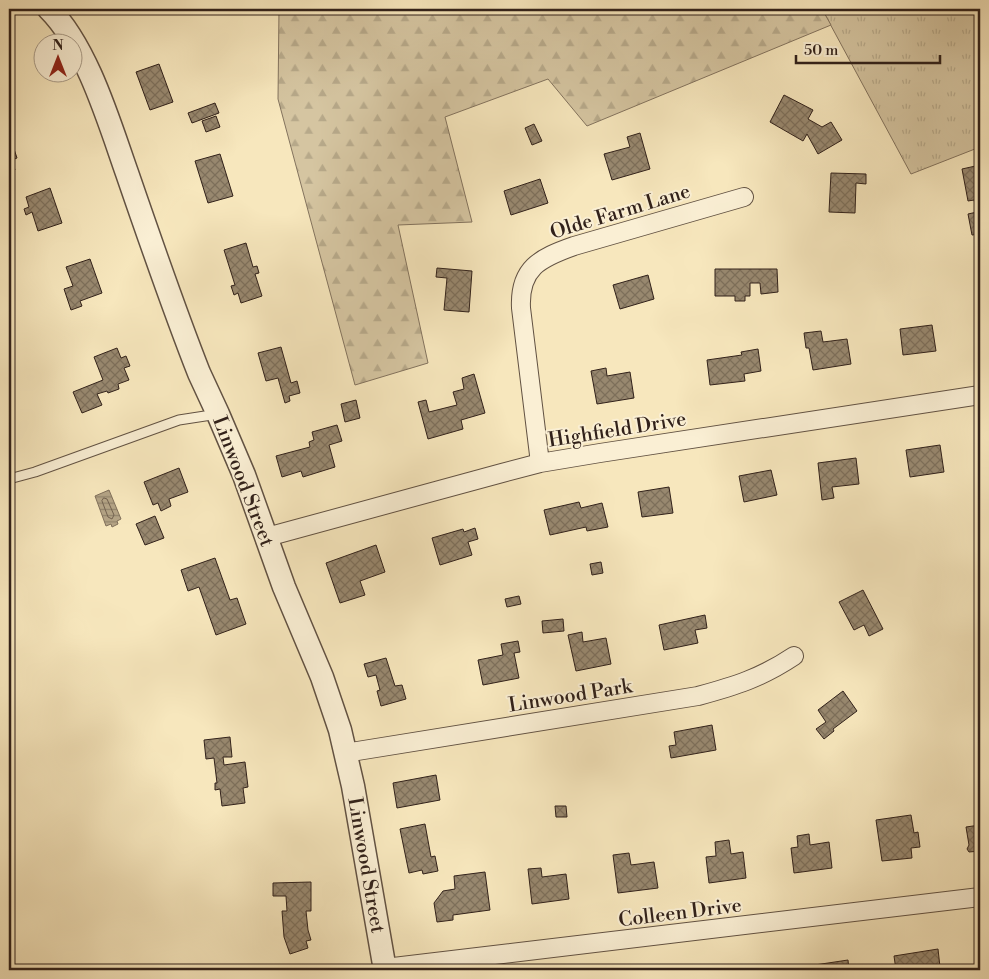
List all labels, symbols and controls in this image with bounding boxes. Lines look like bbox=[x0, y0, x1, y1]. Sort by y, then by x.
north arrow bbox=[32, 32, 82, 82]
scale bar bbox=[796, 32, 940, 64]
text: N bbox=[52, 37, 64, 55]
text: 50 m bbox=[804, 41, 838, 60]
street label: Olde Farm Lane bbox=[547, 179, 694, 246]
street label: Highfield Drive bbox=[546, 407, 688, 454]
street label: Linwood Street bbox=[206, 413, 279, 550]
street label: Linwood Park bbox=[507, 674, 635, 719]
street label: Linwood Street bbox=[341, 795, 390, 935]
street label: Colleen Drive bbox=[617, 894, 743, 933]

